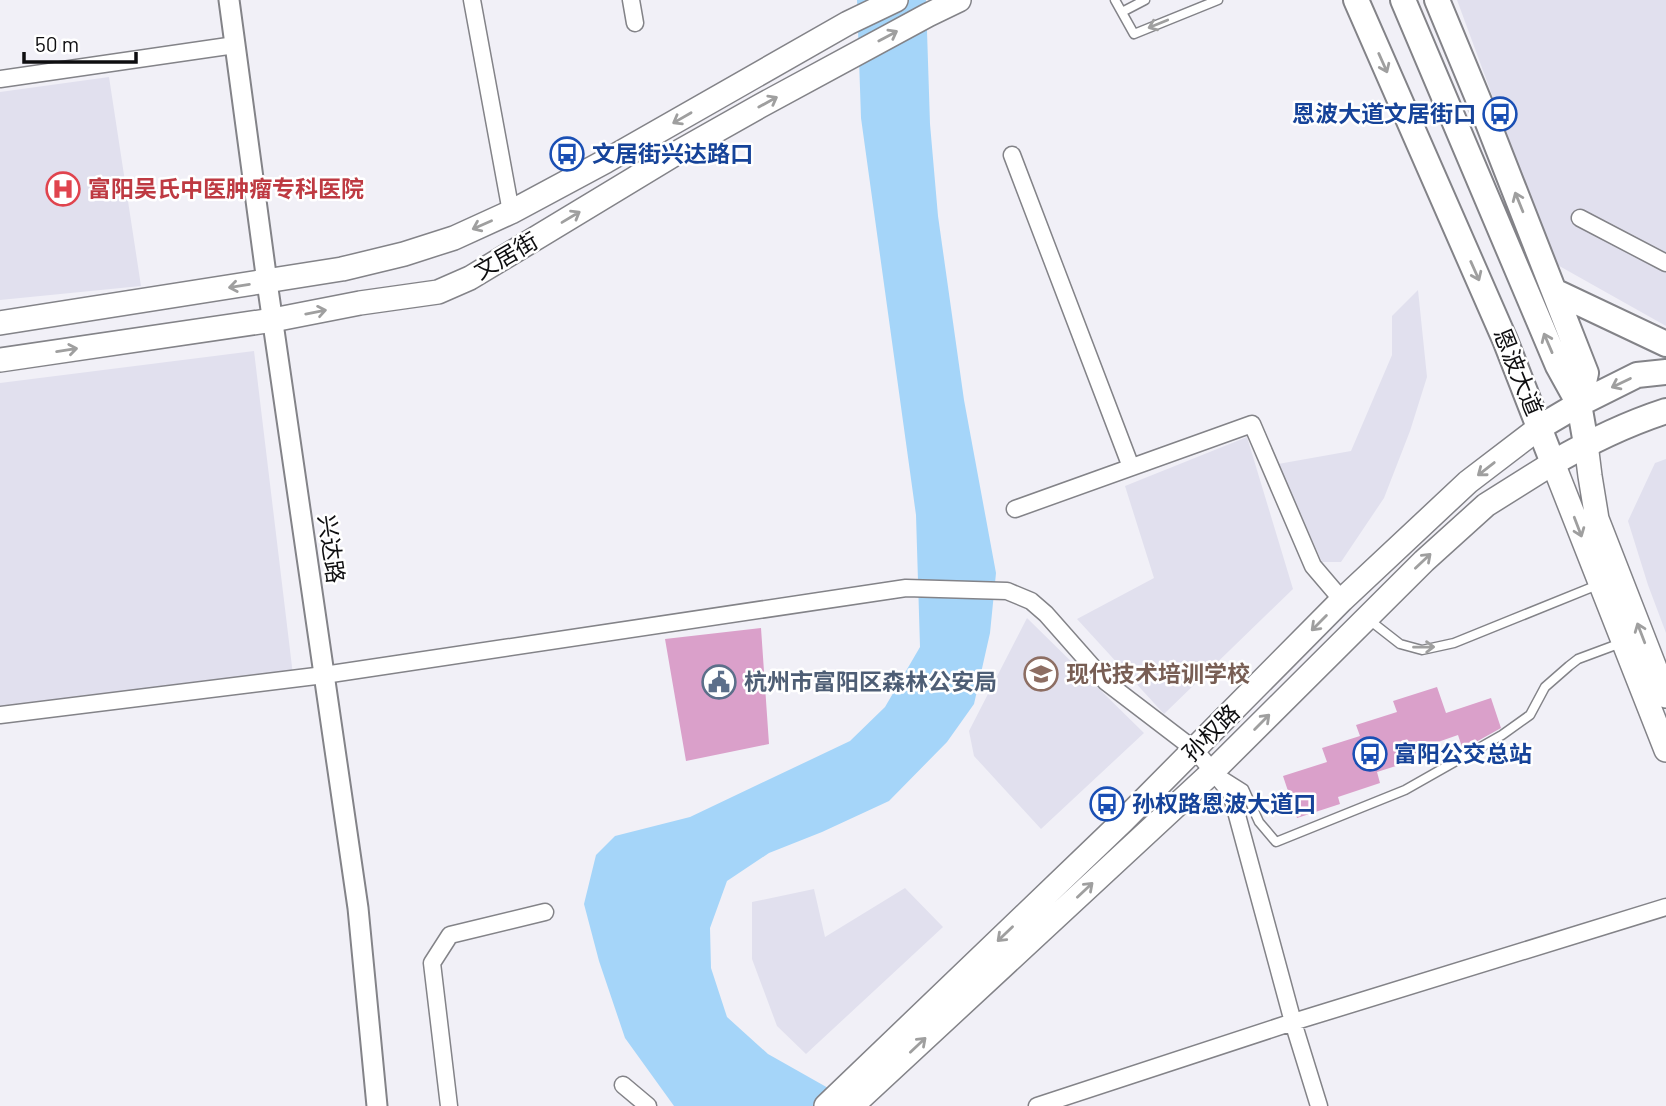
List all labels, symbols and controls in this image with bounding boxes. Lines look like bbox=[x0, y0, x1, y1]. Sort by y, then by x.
one-way arrow bbox=[1148, 19, 1169, 32]
scale bar bbox=[24, 21, 136, 65]
one-way arrow bbox=[878, 29, 898, 43]
text: 50 m bbox=[35, 31, 79, 56]
one-way arrow bbox=[1377, 51, 1390, 73]
one-way arrow bbox=[757, 94, 777, 108]
bus stop icon: 恩波大道文居街口 bbox=[1481, 95, 1519, 133]
place label: 恩波大道文居街口 bbox=[1292, 99, 1476, 127]
one-way arrow bbox=[673, 111, 693, 125]
bus stop icon: 文居街兴达路口 bbox=[548, 135, 586, 173]
place label: 文居街兴达路口 bbox=[592, 139, 753, 167]
hospital icon: 富阳吴氏中医肿瘤专科医院 bbox=[44, 170, 82, 208]
place label: 富阳吴氏中医肿瘤专科医院 bbox=[88, 174, 364, 202]
one-way arrow bbox=[1511, 192, 1524, 214]
one-way arrow bbox=[561, 210, 581, 224]
one-way arrow bbox=[472, 219, 493, 232]
street label: 文居街 bbox=[469, 226, 542, 285]
one-way arrow bbox=[1469, 260, 1482, 281]
one-way arrow bbox=[228, 280, 250, 293]
one-way arrow bbox=[304, 304, 327, 318]
street label: 恩波大道 bbox=[1489, 324, 1549, 420]
one-way arrow bbox=[1541, 333, 1554, 354]
one-way arrow bbox=[56, 343, 78, 356]
one-way arrow bbox=[1611, 377, 1632, 391]
one-way arrow bbox=[1477, 461, 1496, 476]
street label: 兴达路 bbox=[313, 513, 351, 585]
one-way arrow bbox=[1572, 515, 1585, 537]
one-way arrow bbox=[1414, 553, 1431, 570]
one-way arrow bbox=[1311, 614, 1328, 631]
one-way arrow bbox=[1634, 622, 1647, 644]
one-way arrow bbox=[1412, 640, 1435, 654]
school or university icon: 现代技术培训学校 bbox=[1022, 655, 1060, 693]
place label: 现代技术培训学校 bbox=[1066, 659, 1250, 687]
public building icon: 杭州市富阳区森林公安局 bbox=[700, 663, 738, 701]
place label: 杭州市富阳区森林公安局 bbox=[744, 667, 997, 695]
street label: 孙权路 bbox=[1176, 698, 1245, 767]
one-way arrow bbox=[1253, 713, 1270, 730]
bus stop icon: 富阳公交总站 bbox=[1351, 735, 1389, 773]
place label: 富阳公交总站 bbox=[1394, 739, 1532, 767]
bus stop icon: 孙权路恩波大道口 bbox=[1088, 785, 1126, 823]
place label: 孙权路恩波大道口 bbox=[1132, 789, 1316, 817]
one-way arrow bbox=[1076, 882, 1094, 898]
one-way arrow bbox=[997, 925, 1014, 942]
one-way arrow bbox=[909, 1036, 926, 1053]

